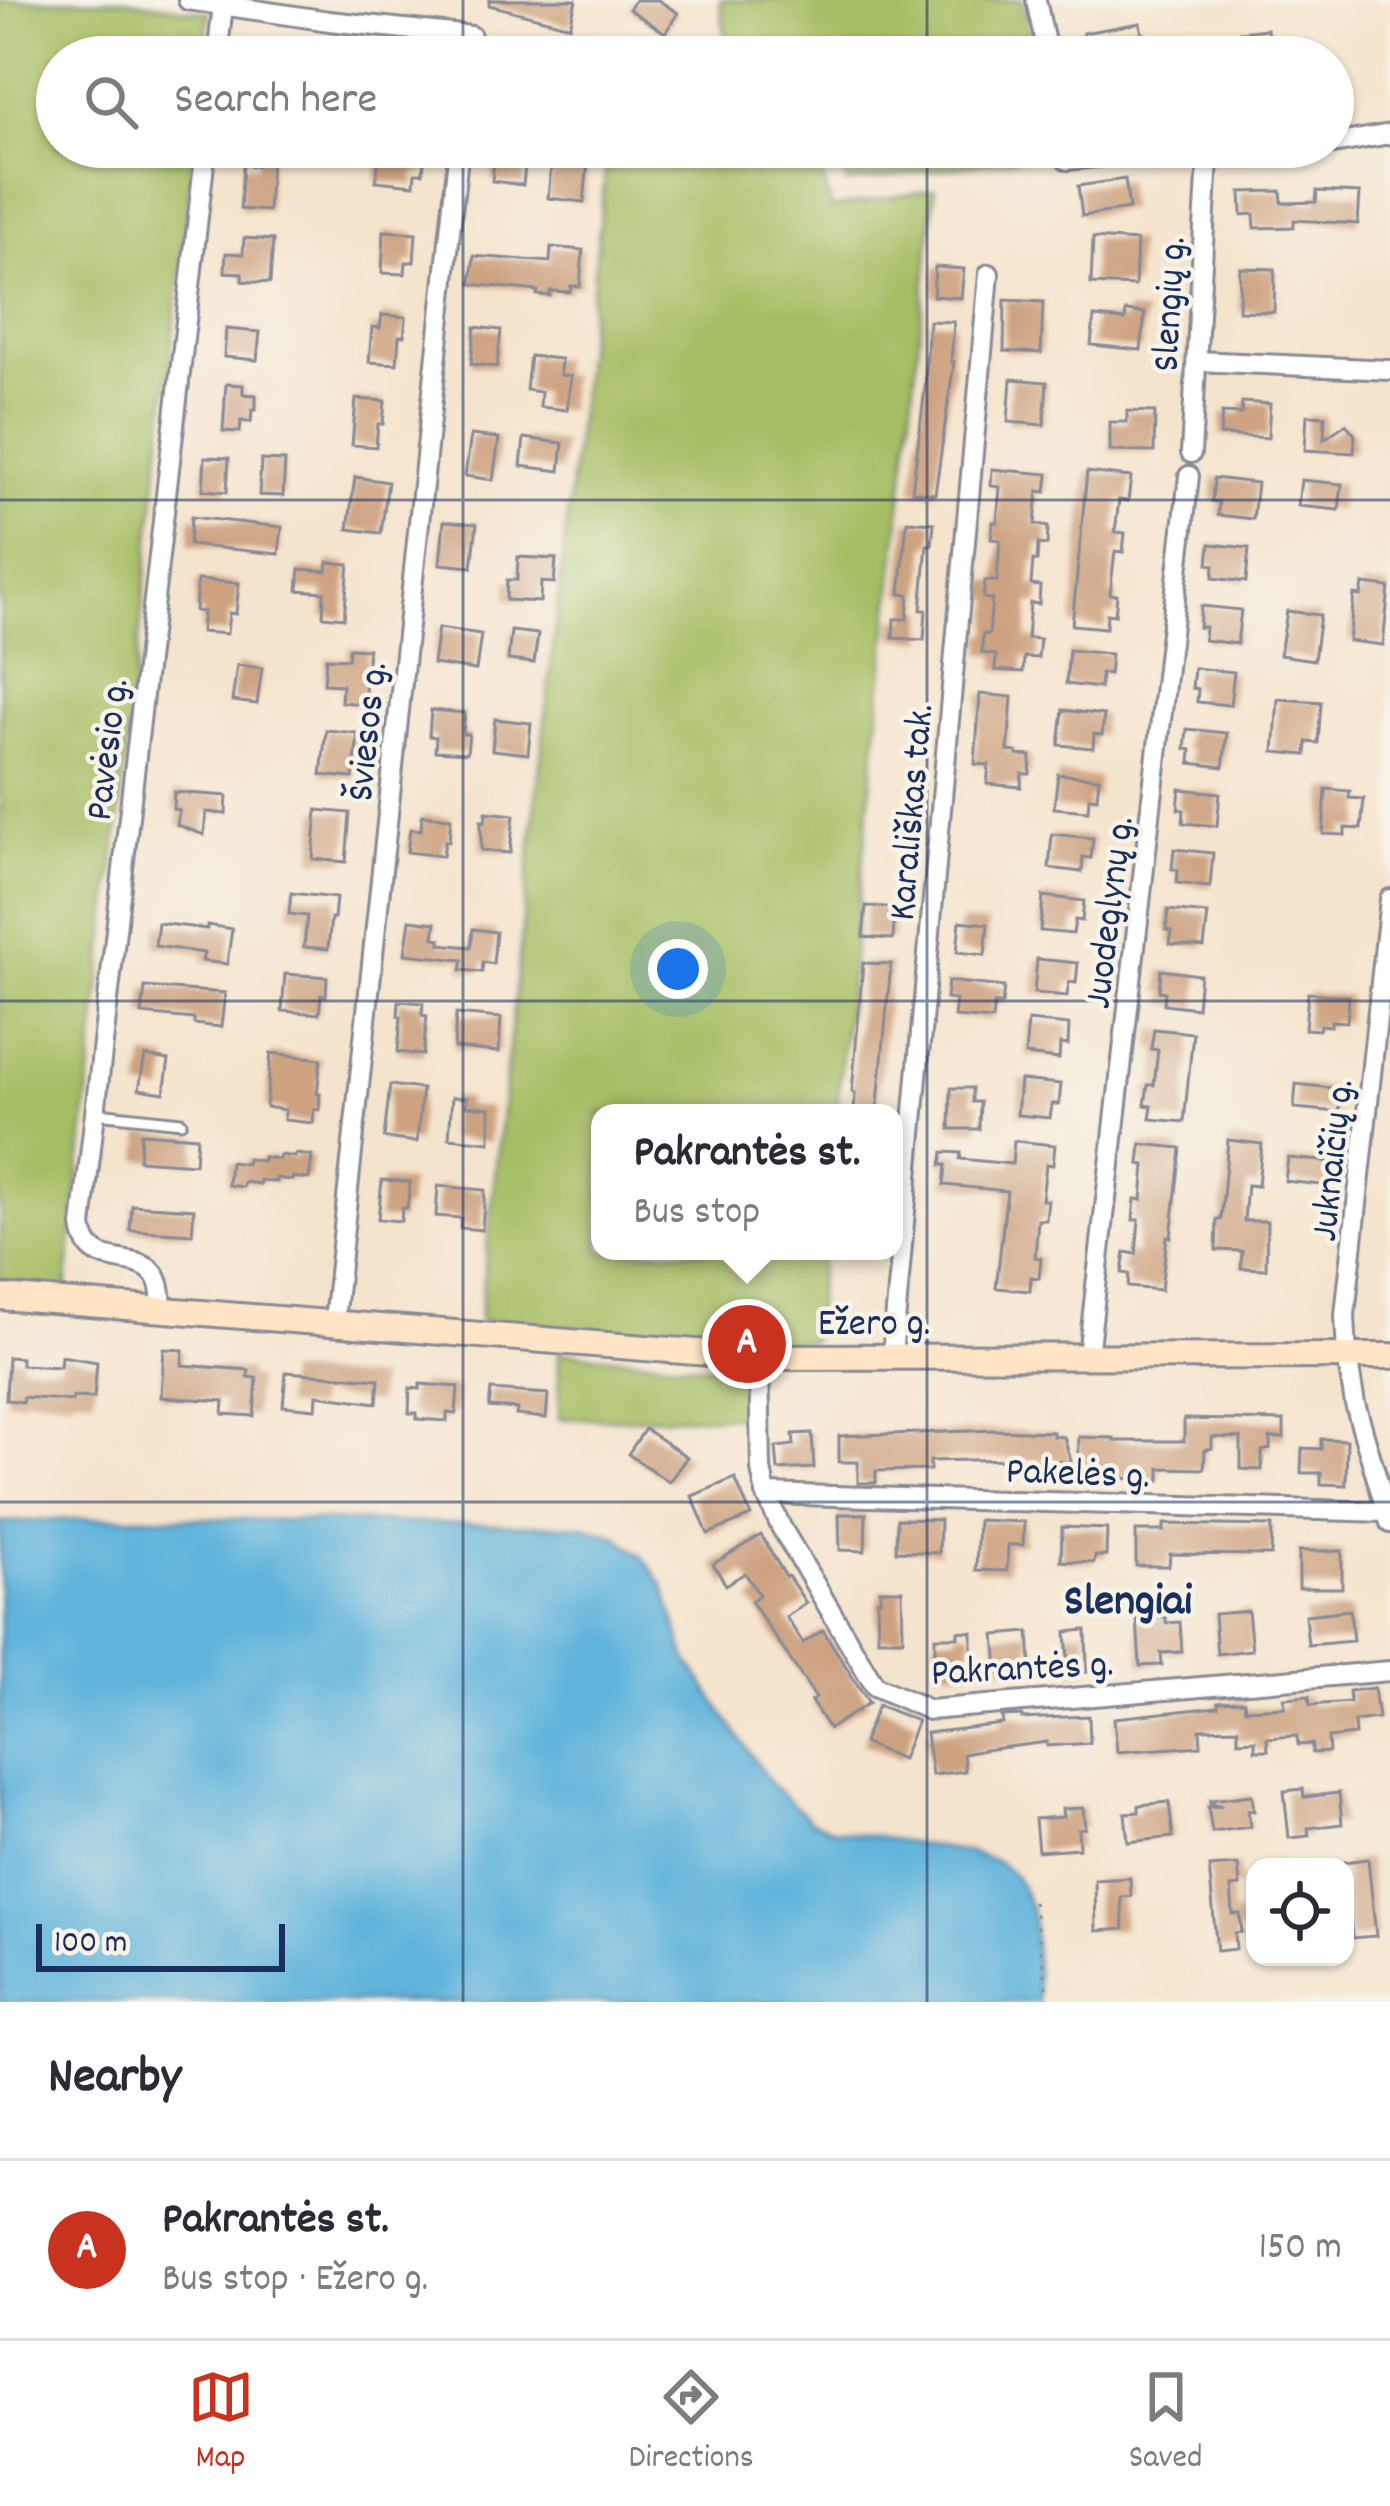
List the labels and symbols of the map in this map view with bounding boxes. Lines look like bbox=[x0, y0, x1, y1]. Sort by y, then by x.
street label: Slengių g. bbox=[1141, 235, 1203, 373]
street label: Šviesos g. bbox=[336, 660, 405, 804]
street label: Pavėsio g. bbox=[74, 676, 146, 824]
street label: Karališkas tak. bbox=[878, 702, 951, 923]
street label: Juodeglynų g. bbox=[1073, 814, 1152, 1012]
your location bbox=[648, 939, 708, 999]
street label: Juknaičių g. bbox=[1300, 1077, 1371, 1244]
pin: A bbox=[708, 1299, 786, 1389]
street label: Ežero g. bbox=[818, 1299, 930, 1354]
street label: Pakelės g. bbox=[1005, 1446, 1151, 1506]
district label: Slengiai bbox=[1064, 1572, 1192, 1636]
street label: Pakrantės g. bbox=[930, 1639, 1115, 1704]
scale bar bbox=[36, 1918, 285, 1971]

